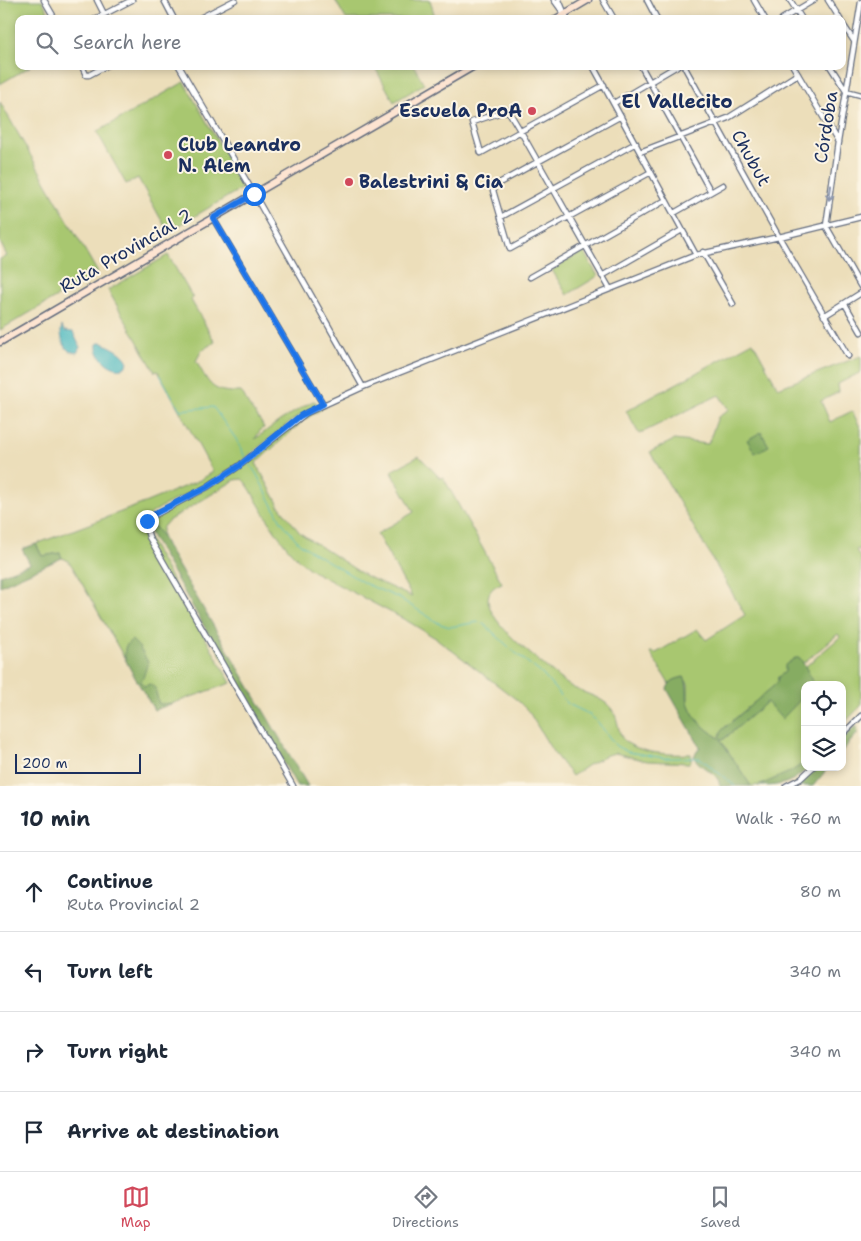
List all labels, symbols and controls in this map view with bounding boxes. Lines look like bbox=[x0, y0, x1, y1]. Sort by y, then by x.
search box bbox=[15, 15, 846, 70]
icon: search bbox=[33, 29, 61, 57]
text: Search here bbox=[73, 30, 182, 55]
district label: El Vallecito bbox=[621, 89, 733, 114]
street label: Córdoba bbox=[808, 89, 844, 165]
place label: Escuela ProA bbox=[399, 99, 522, 123]
marker: Escuela ProA bbox=[526, 105, 538, 117]
street label: Chubut bbox=[726, 126, 776, 191]
place label: Club Leandro N. Alem bbox=[178, 133, 301, 178]
marker: Club Leandro N. Alem bbox=[162, 149, 174, 161]
place label: Balestrini & Cia bbox=[359, 170, 504, 194]
marker: Balestrini & Cia bbox=[343, 176, 355, 188]
route start bbox=[243, 183, 266, 206]
one-way arrow bbox=[825, 185, 835, 201]
street label: Ruta Provincial 2 bbox=[55, 203, 197, 299]
route end bbox=[136, 510, 159, 533]
map controls bbox=[801, 681, 846, 771]
button: locate bbox=[801, 681, 846, 726]
button: layers bbox=[801, 726, 846, 771]
scale bar bbox=[15, 751, 141, 774]
text: 200 m bbox=[22, 754, 68, 772]
text: 10 min bbox=[20, 805, 90, 833]
text: Walk · 760 m bbox=[735, 808, 841, 829]
text: Continue bbox=[67, 869, 153, 894]
icon: ahead bbox=[20, 878, 48, 906]
text: 80 m bbox=[800, 881, 841, 902]
text: Ruta Provincial 2 bbox=[67, 894, 200, 915]
icon: left bbox=[20, 958, 48, 986]
text: Turn left bbox=[67, 959, 153, 984]
text: 340 m bbox=[789, 961, 841, 982]
icon: right bbox=[20, 1038, 48, 1066]
text: Turn right bbox=[67, 1039, 168, 1064]
text: 340 m bbox=[789, 1041, 841, 1062]
icon: arrive bbox=[20, 1118, 48, 1146]
text: Arrive at destination bbox=[67, 1119, 279, 1144]
tab: Map bbox=[121, 1183, 151, 1231]
tab: Directions bbox=[392, 1183, 459, 1231]
tab: Saved bbox=[701, 1183, 740, 1231]

